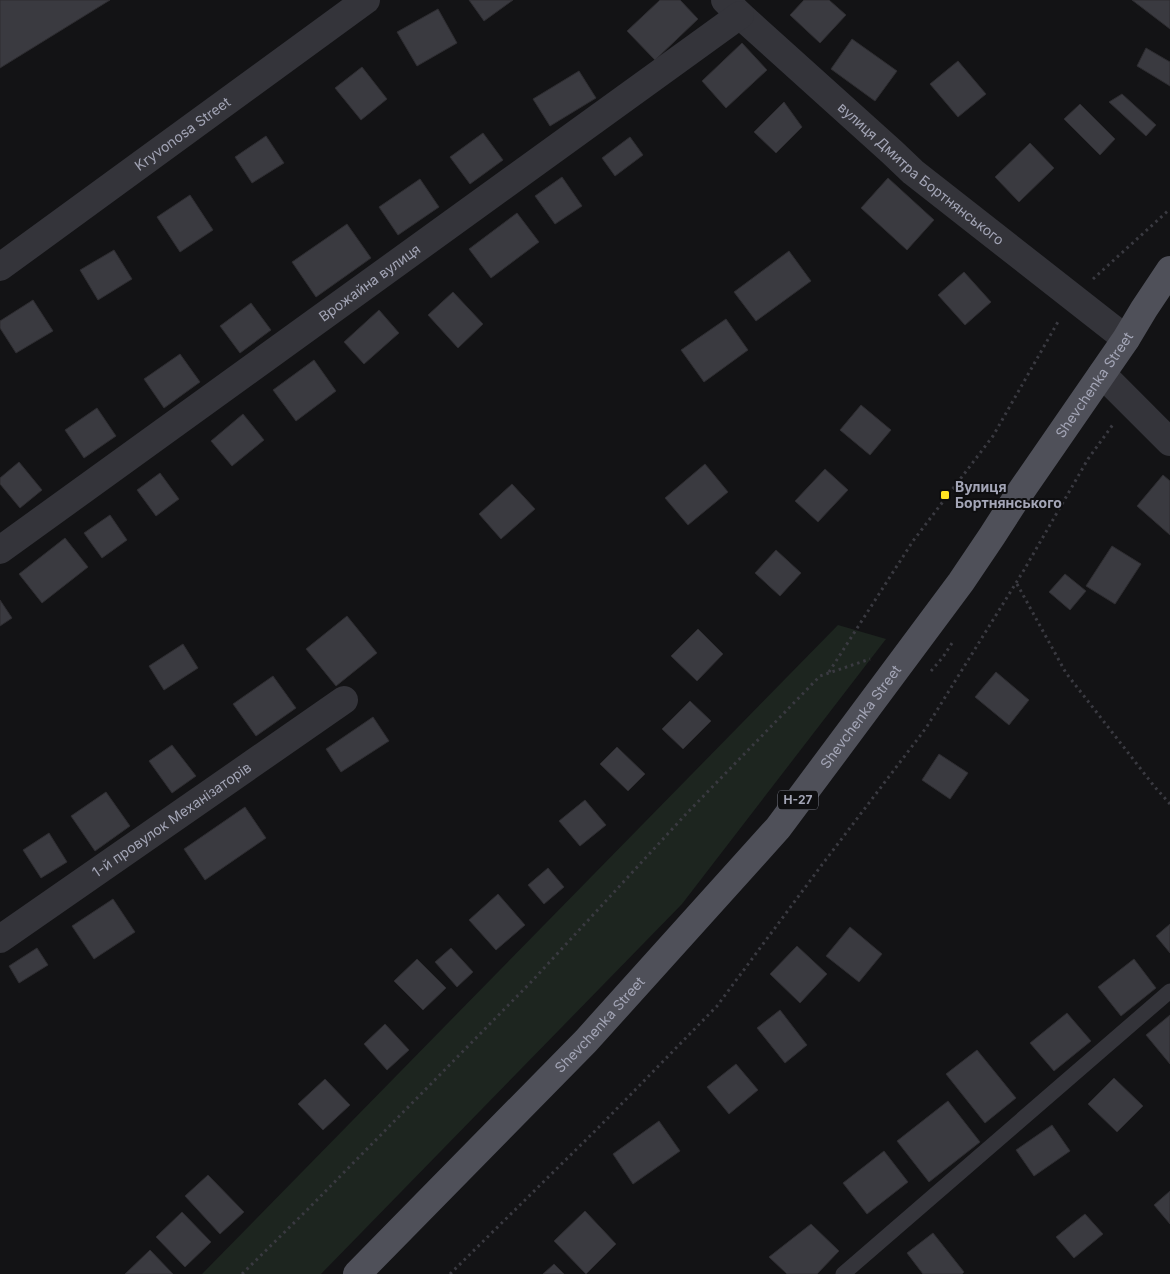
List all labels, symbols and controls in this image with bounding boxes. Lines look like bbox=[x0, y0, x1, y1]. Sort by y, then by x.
street label: Kryvonosa Street bbox=[131, 93, 234, 174]
street label: вулиця Дмитра Бортнянського bbox=[835, 98, 1008, 248]
street label: Врожайна вулиця bbox=[315, 240, 423, 325]
street label: Shevchenka Street bbox=[1052, 328, 1136, 441]
place label: Вулиця Бортнянського bbox=[955, 478, 1062, 511]
marker: Вулиця Бортнянського bbox=[939, 489, 951, 501]
street label: Shevchenka Street bbox=[816, 661, 905, 772]
street label: 1-й провулок Механізаторів bbox=[89, 758, 254, 880]
road number: Н-27 bbox=[778, 790, 818, 810]
street label: Shevchenka Street bbox=[551, 973, 648, 1076]

